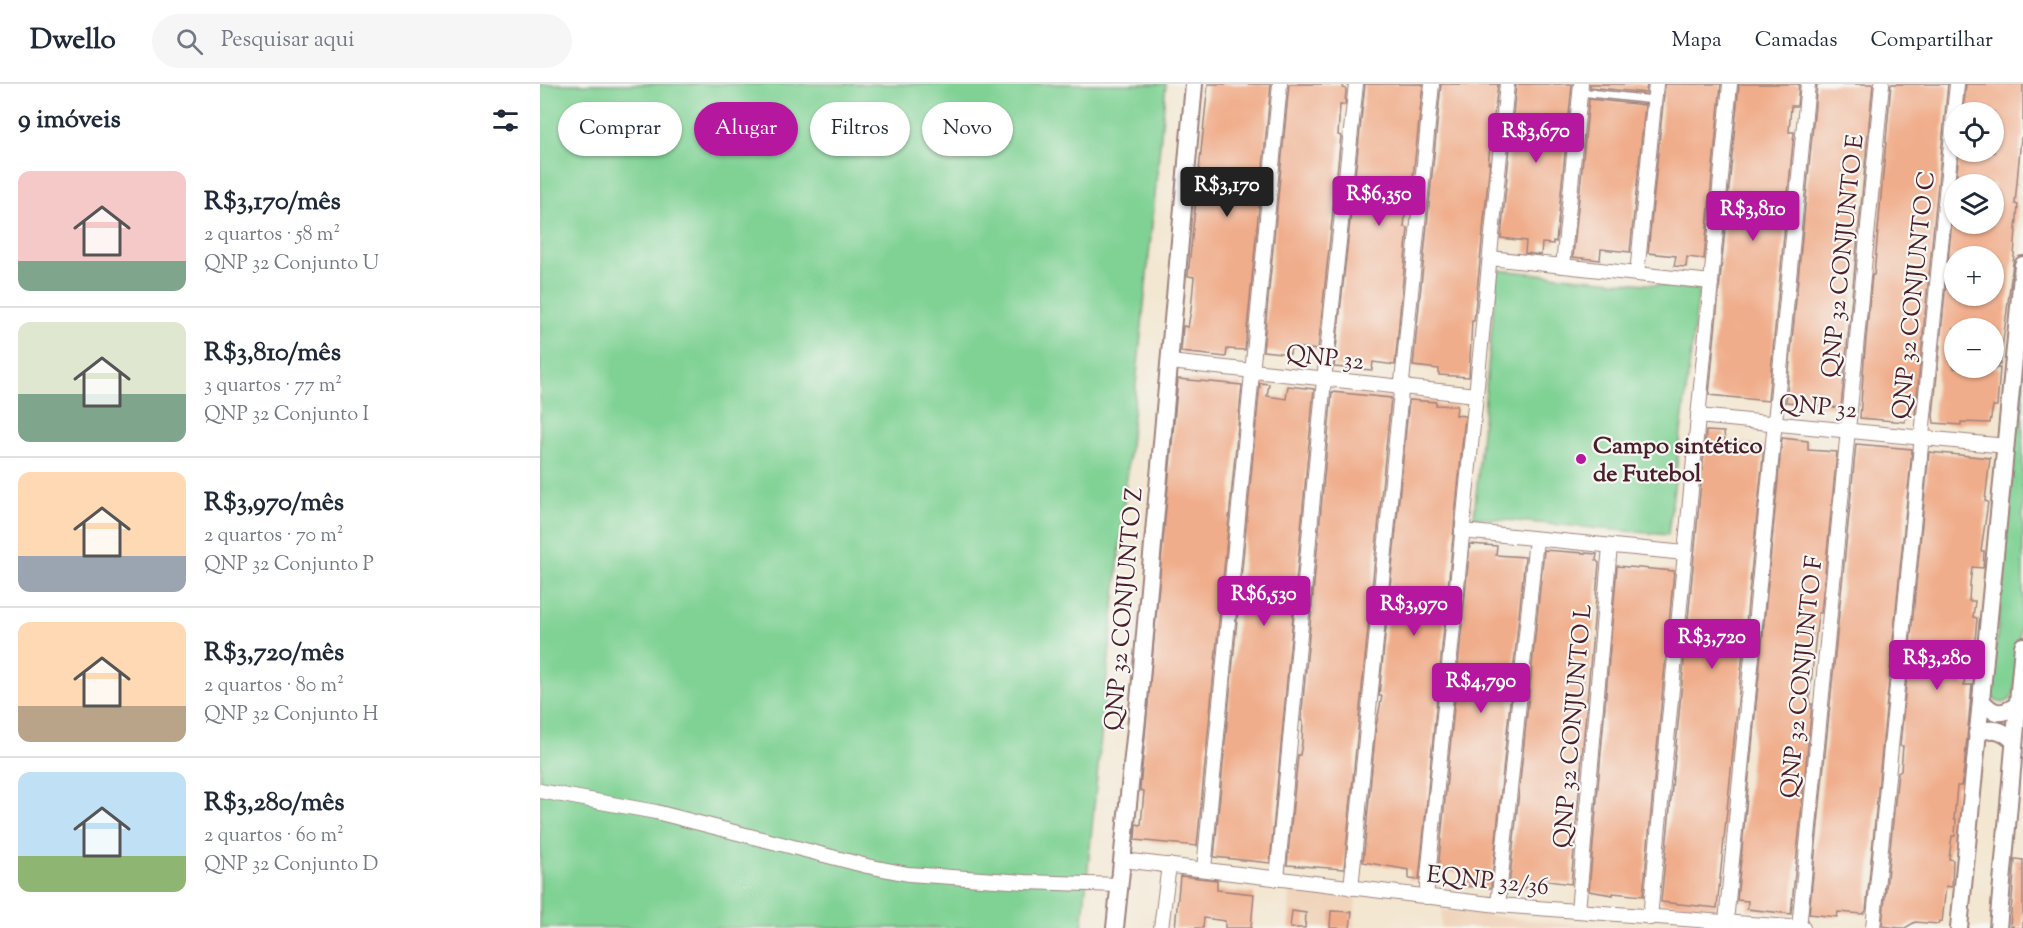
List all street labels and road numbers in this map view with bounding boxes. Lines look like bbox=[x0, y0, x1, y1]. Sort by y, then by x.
street label: QNP 32 CONJUNTO E bbox=[1814, 132, 1874, 380]
street label: QNP 32 CONJUNTO C bbox=[1885, 169, 1945, 421]
street label: QNP 32 bbox=[1284, 338, 1366, 380]
street label: QNP 32 bbox=[1777, 388, 1858, 428]
street label: QNP 32 CONJUNTO Z bbox=[1097, 486, 1153, 732]
street label: QNP 32 CONJUNTO F bbox=[1773, 554, 1833, 800]
street label: QNP 32 CONJUNTO L bbox=[1546, 603, 1602, 850]
street label: EQNP 32/36 bbox=[1425, 859, 1551, 905]

